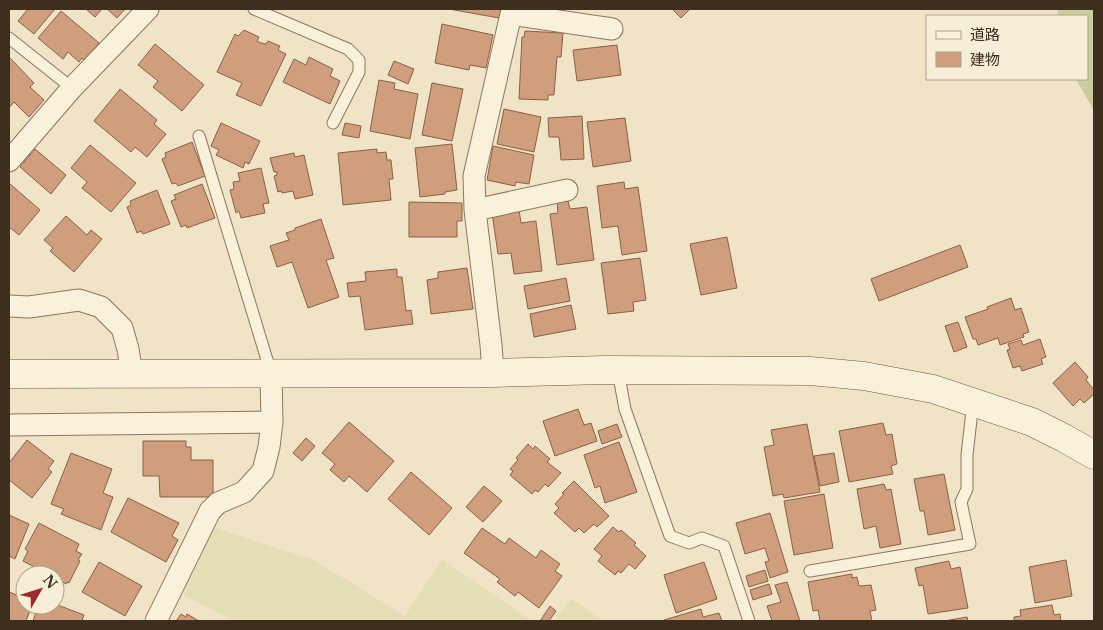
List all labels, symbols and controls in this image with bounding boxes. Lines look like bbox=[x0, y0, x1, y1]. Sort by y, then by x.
legend bbox=[926, 15, 1088, 80]
text: 道路 bbox=[970, 25, 1000, 44]
text: 建物 bbox=[970, 50, 1000, 69]
north arrow bbox=[15, 565, 65, 615]
text: N bbox=[39, 571, 61, 593]

